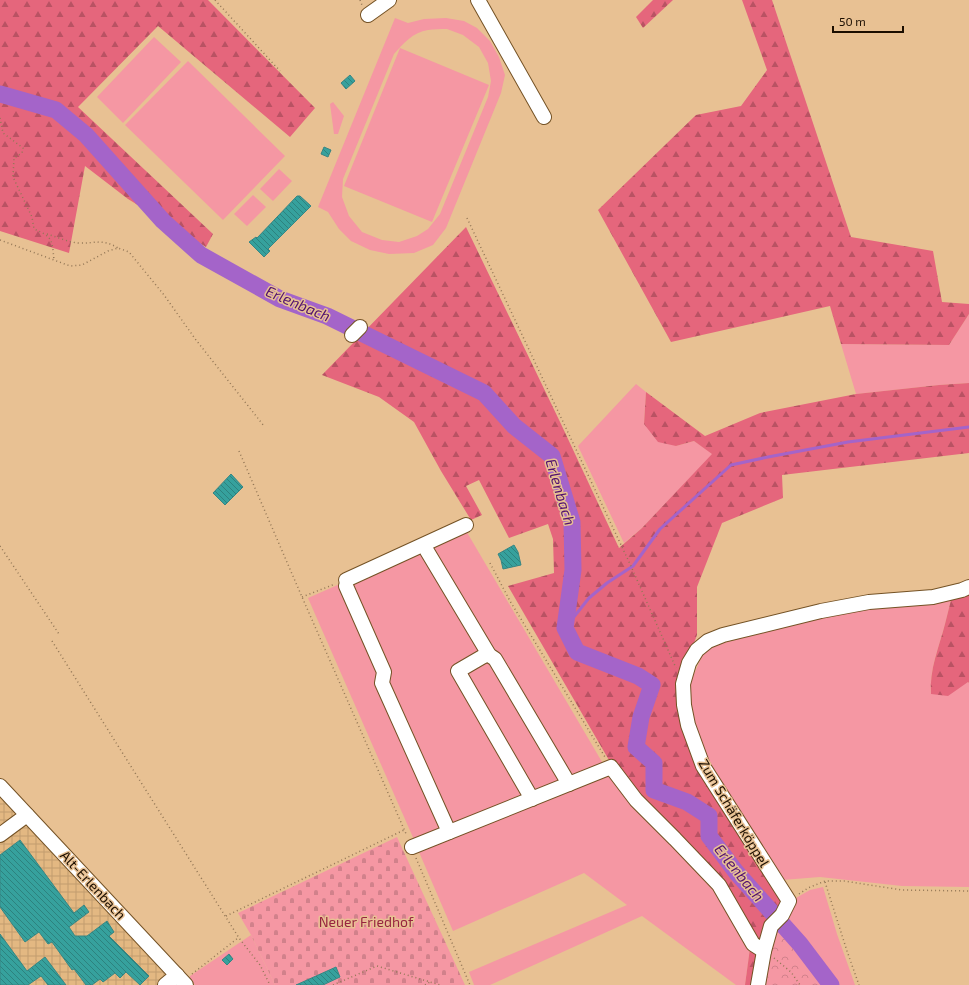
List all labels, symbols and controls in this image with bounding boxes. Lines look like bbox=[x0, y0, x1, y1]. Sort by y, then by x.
scale bar bbox=[833, 8, 903, 34]
text: 50 m bbox=[839, 14, 866, 28]
water label: Erlenbach bbox=[263, 281, 333, 325]
water label: Erlenbach bbox=[542, 456, 580, 527]
street label: Zum Schäferköppel bbox=[695, 756, 774, 871]
water label: Erlenbach bbox=[711, 840, 768, 905]
street label: Alt-Erlenbach bbox=[57, 847, 130, 923]
park label: Neuer Friedhof bbox=[319, 913, 414, 930]

